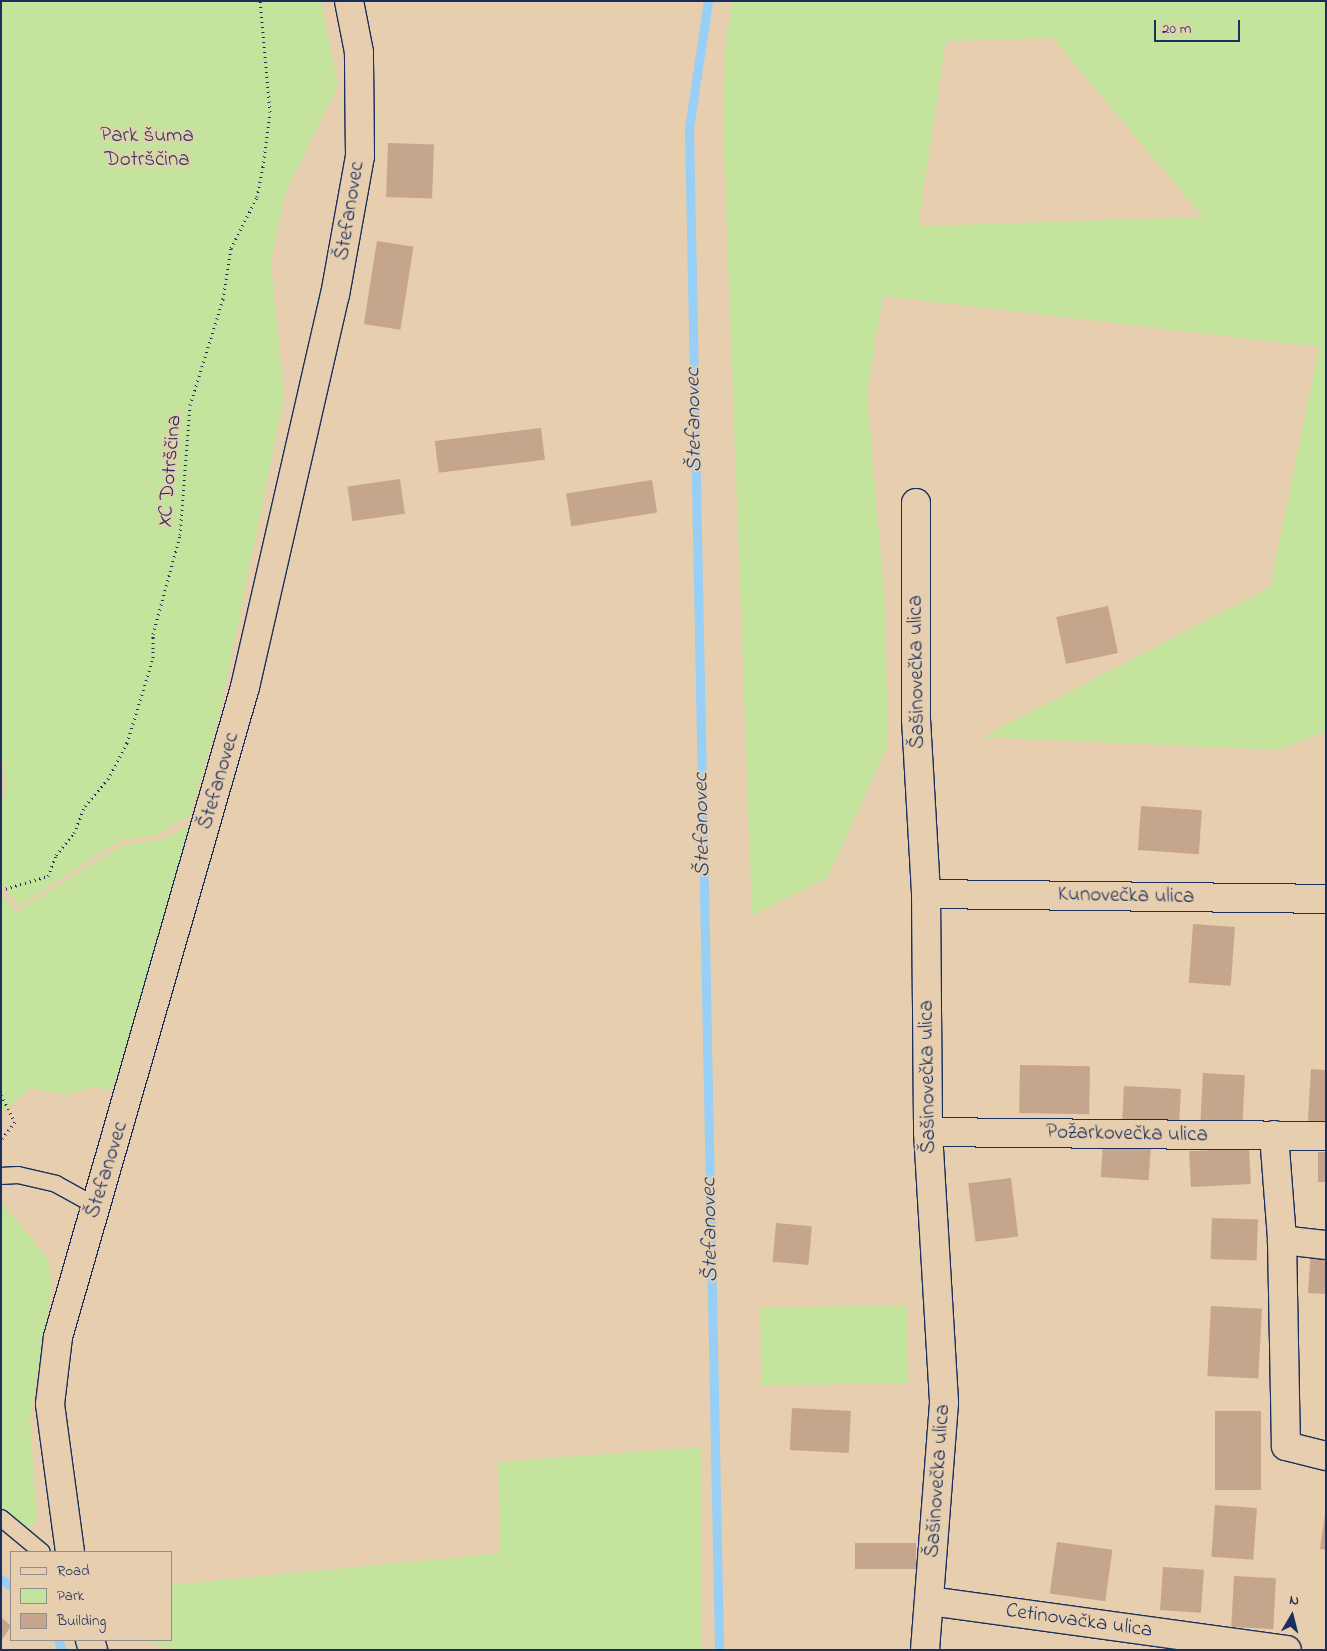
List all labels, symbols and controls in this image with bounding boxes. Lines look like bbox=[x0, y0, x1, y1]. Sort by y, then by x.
scale bar bbox=[1157, 10, 1243, 42]
text: 20 m bbox=[1162, 18, 1191, 40]
park label: Park šuma Dotrščina bbox=[100, 123, 194, 173]
street label: Štefanovec bbox=[330, 160, 370, 262]
water label: Štefanovec bbox=[681, 368, 709, 472]
street label: XC Dotrščina bbox=[153, 414, 187, 528]
street label: Šašinovečka ulica bbox=[903, 595, 931, 749]
street label: Štefanovec bbox=[193, 730, 245, 832]
water label: Štefanovec bbox=[689, 773, 717, 877]
street label: Kunovečka ulica bbox=[1057, 882, 1195, 910]
street label: Šašinovečka ulica bbox=[914, 1000, 942, 1154]
street label: Štefanovec bbox=[80, 1119, 134, 1221]
street label: Požarkovečka ulica bbox=[1046, 1120, 1208, 1148]
water label: Štefanovec bbox=[697, 1178, 725, 1282]
street label: Šašinovečka ulica bbox=[920, 1403, 956, 1559]
legend bbox=[10, 1551, 172, 1641]
text: Road bbox=[57, 1560, 90, 1582]
text: Park bbox=[57, 1585, 84, 1607]
text: N bbox=[1288, 1590, 1300, 1612]
north arrow bbox=[1267, 1591, 1317, 1641]
street label: Cetinovačka ulica bbox=[1004, 1598, 1154, 1644]
text: Building bbox=[57, 1610, 106, 1632]

